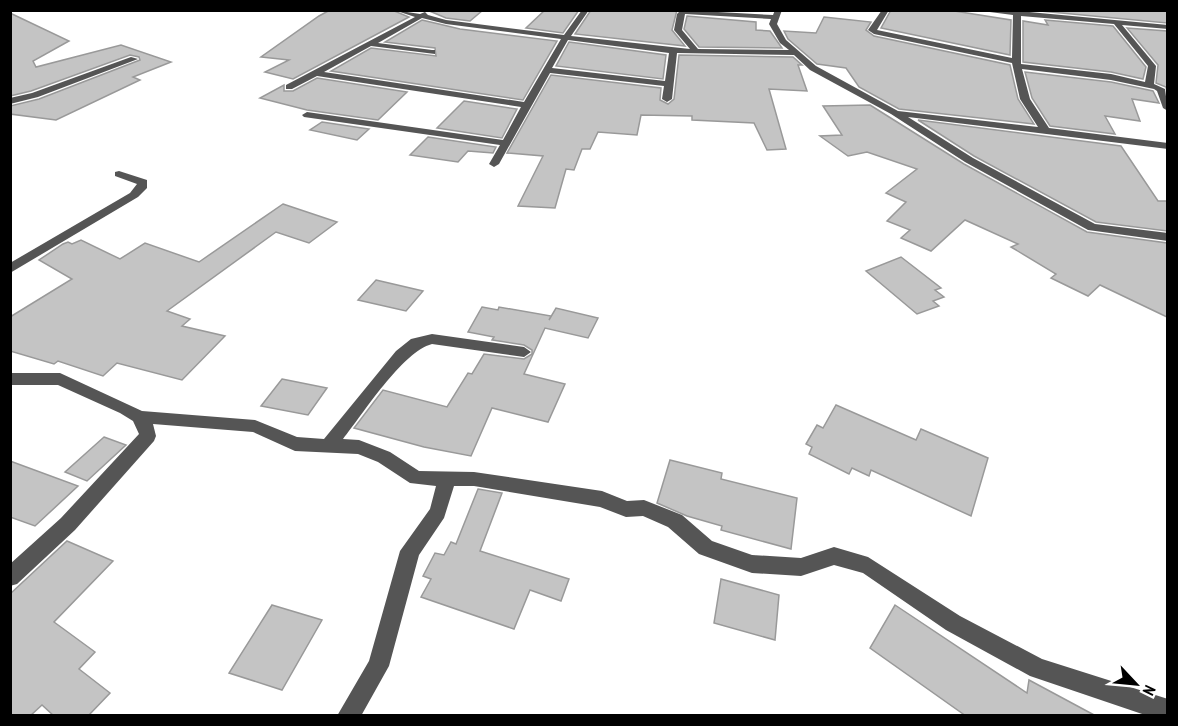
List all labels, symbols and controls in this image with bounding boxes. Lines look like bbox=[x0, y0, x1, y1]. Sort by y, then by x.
north arrow bbox=[1106, 654, 1166, 714]
text: N bbox=[1139, 682, 1160, 699]

